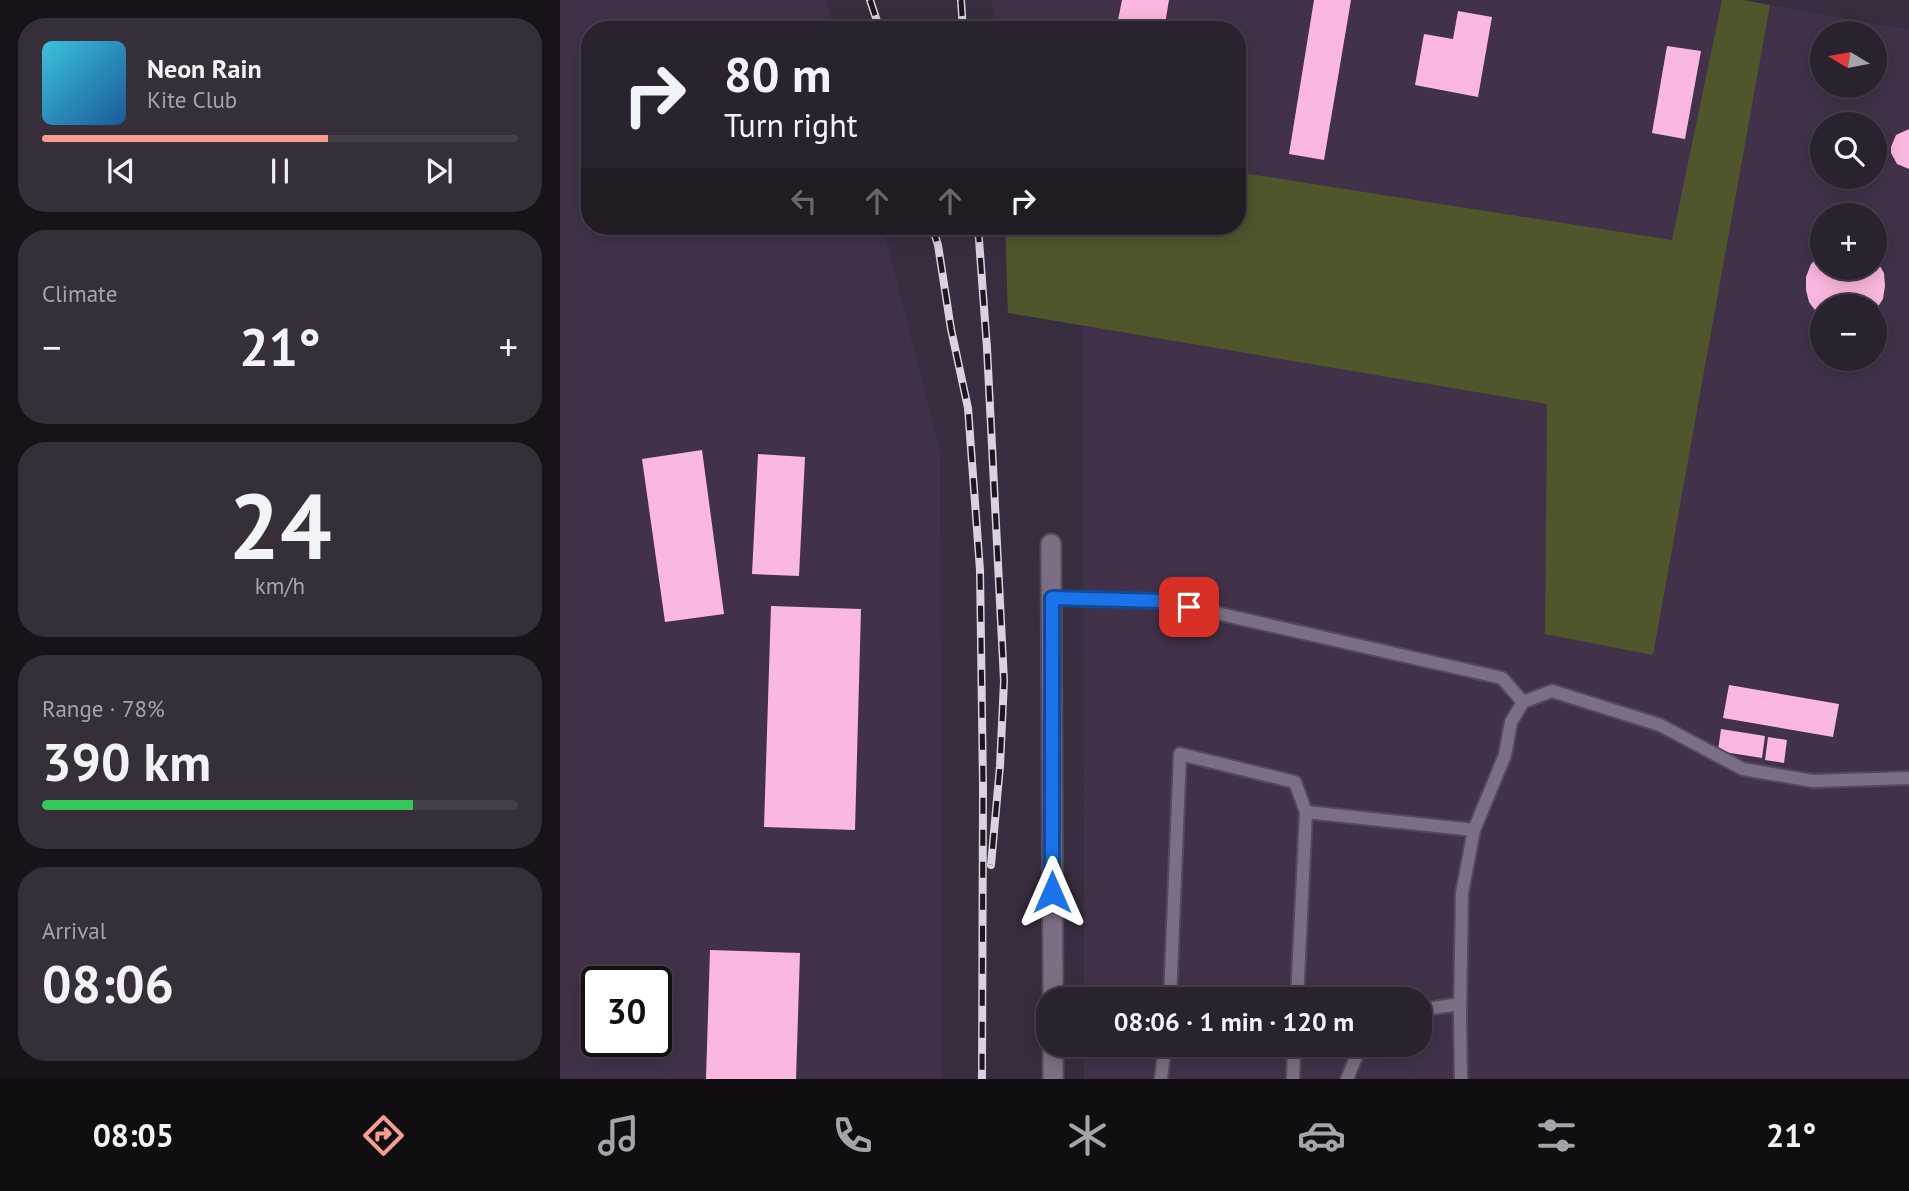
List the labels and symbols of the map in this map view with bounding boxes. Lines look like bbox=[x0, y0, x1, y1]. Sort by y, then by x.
north arrow bbox=[1810, 21, 1886, 98]
pin bbox=[1159, 577, 1219, 637]
position arrow bbox=[1015, 855, 1089, 929]
speed limit sign: 30 bbox=[581, 966, 672, 1057]

